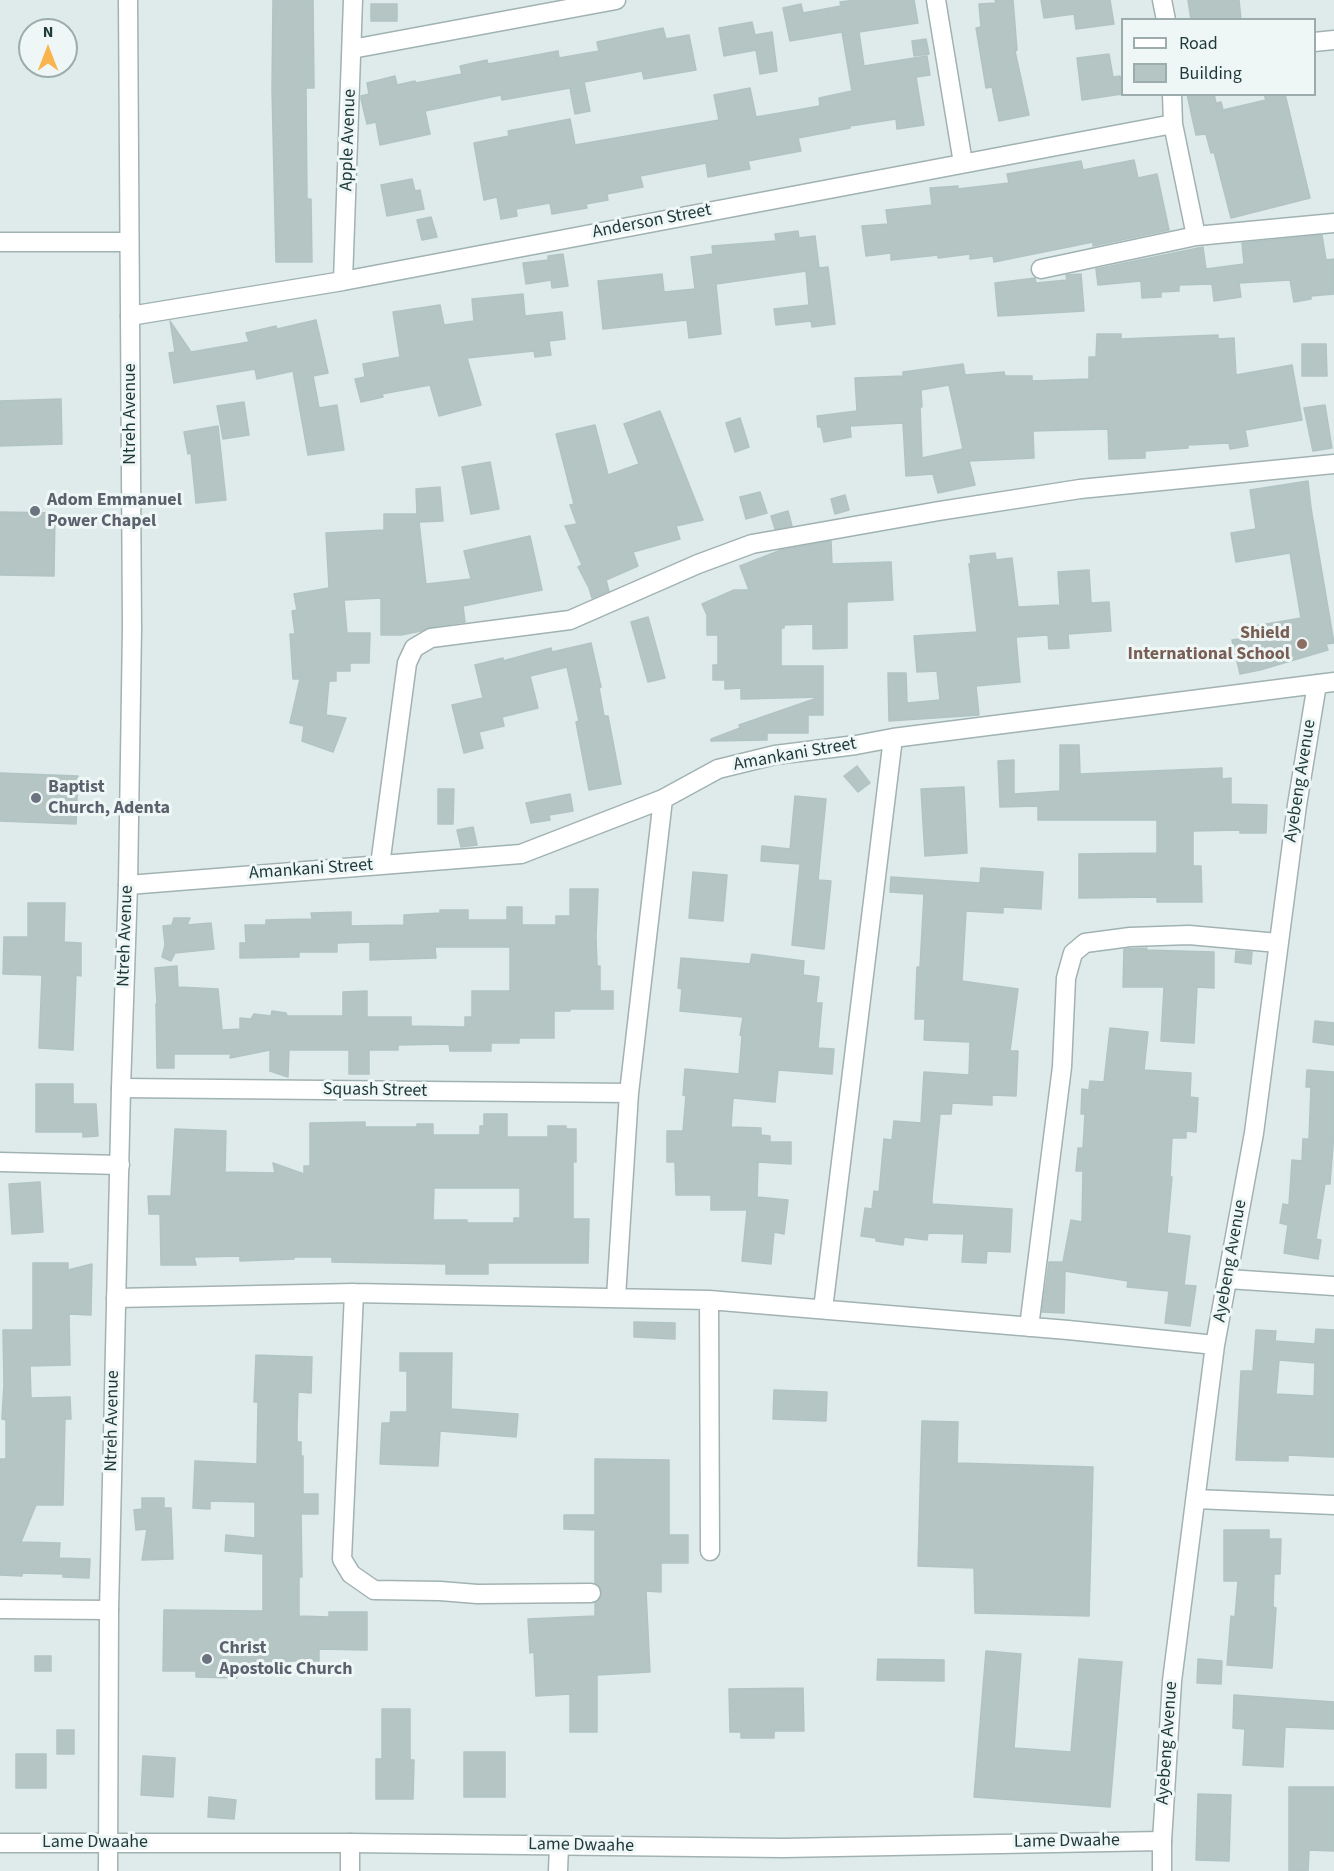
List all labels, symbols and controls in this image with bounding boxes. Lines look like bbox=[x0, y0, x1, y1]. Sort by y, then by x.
north arrow bbox=[18, 18, 78, 78]
legend bbox=[1121, 18, 1316, 96]
text: N bbox=[43, 21, 53, 43]
text: Road bbox=[1179, 31, 1218, 56]
text: Building bbox=[1179, 61, 1242, 86]
street label: Apple Avenue bbox=[336, 88, 362, 192]
street label: Anderson Street bbox=[591, 200, 713, 244]
street label: Ntreh Avenue bbox=[120, 363, 142, 465]
place label: Adom Emmanuel Power Chapel bbox=[47, 490, 182, 532]
marker: Adom Emmanuel Power Chapel bbox=[28, 504, 42, 518]
place label: Shield International School bbox=[1128, 623, 1290, 666]
marker: Shield International School bbox=[1295, 637, 1309, 651]
street label: Ayebeng Avenue bbox=[1281, 718, 1321, 844]
street label: Amankani Street bbox=[732, 734, 858, 776]
place label: Baptist Church, Adenta bbox=[48, 777, 170, 820]
marker: Baptist Church, Adenta bbox=[29, 791, 43, 805]
street label: Amankani Street bbox=[248, 855, 374, 885]
street label: Ntreh Avenue bbox=[113, 885, 139, 987]
street label: Squash Street bbox=[323, 1079, 427, 1103]
street label: Ayebeng Avenue bbox=[1210, 1198, 1252, 1324]
street label: Ntreh Avenue bbox=[101, 1370, 125, 1472]
place label: Christ Apostolic Church bbox=[219, 1638, 353, 1680]
marker: Christ Apostolic Church bbox=[200, 1652, 214, 1666]
street label: Ayebeng Avenue bbox=[1153, 1681, 1183, 1805]
street label: Lame Dwaahe bbox=[1014, 1830, 1120, 1854]
street label: Lame Dwaahe bbox=[42, 1832, 148, 1854]
street label: Lame Dwaahe bbox=[528, 1834, 634, 1858]

